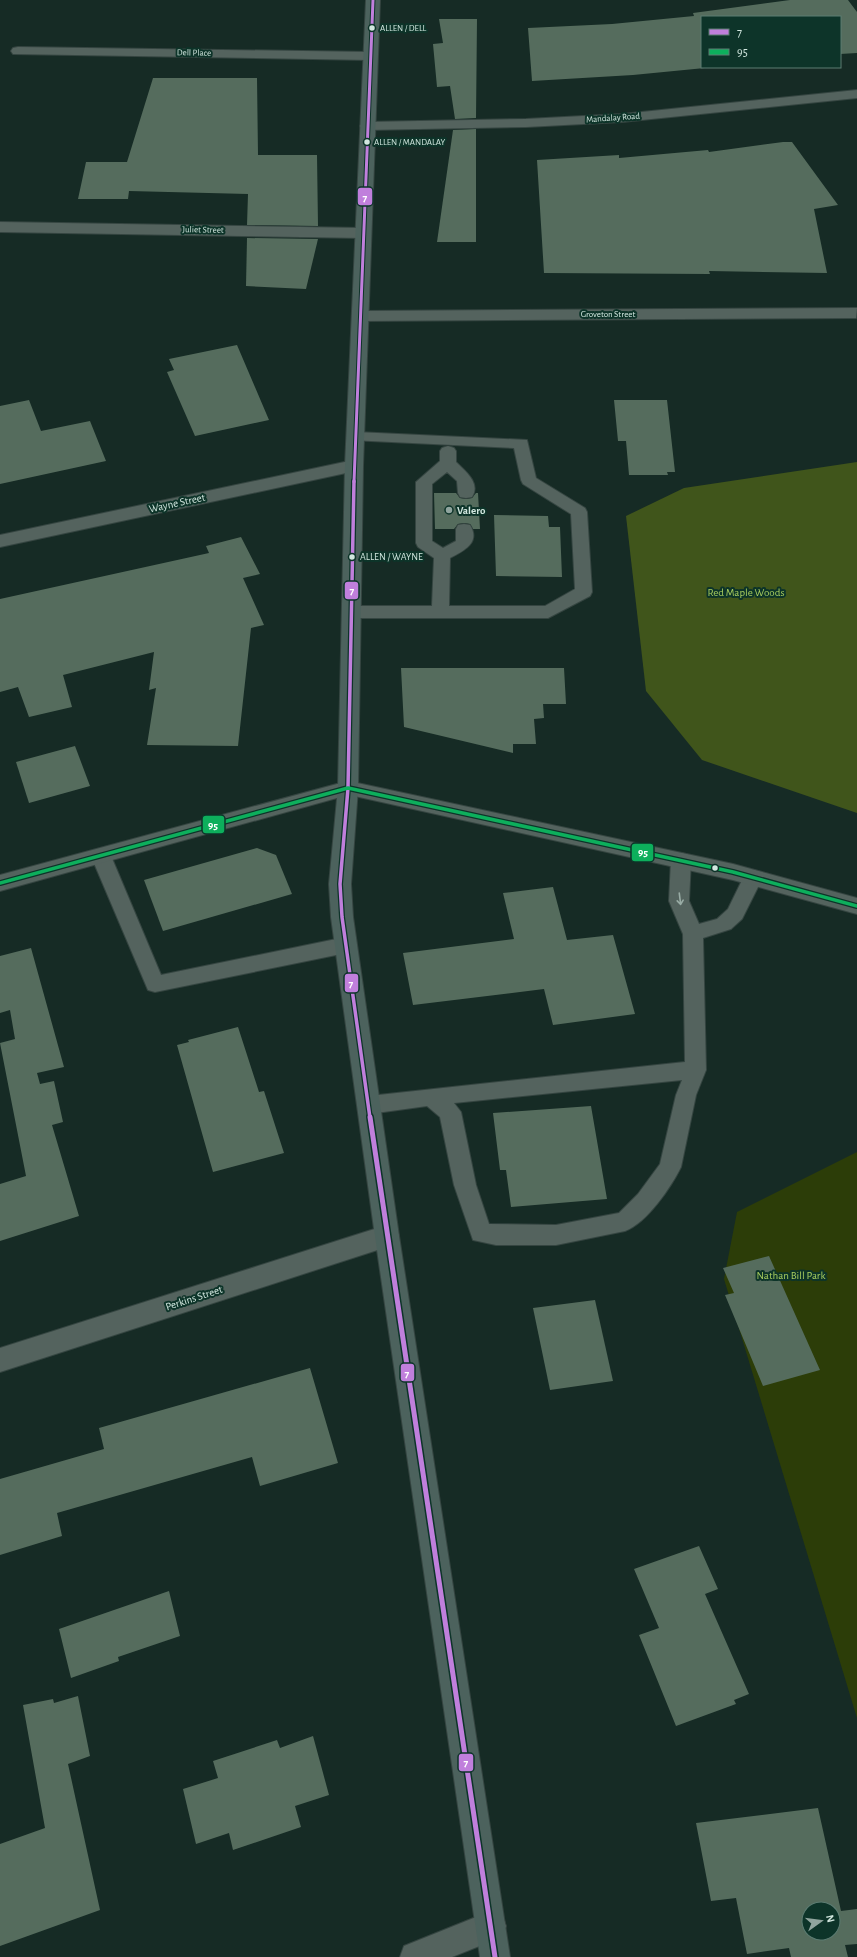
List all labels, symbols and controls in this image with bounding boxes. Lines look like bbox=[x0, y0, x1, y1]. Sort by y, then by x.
legend bbox=[701, 16, 841, 68]
marker: ALLEN / DELL bbox=[367, 23, 377, 33]
place label: ALLEN / DELL bbox=[380, 24, 427, 33]
text: 7 bbox=[737, 26, 742, 38]
text: 95 bbox=[737, 46, 748, 58]
street label: Dell Place bbox=[177, 48, 211, 58]
street label: Mandalay Road bbox=[586, 112, 641, 124]
marker: ALLEN / MANDALAY bbox=[362, 137, 372, 147]
place label: ALLEN / MANDALAY bbox=[374, 138, 446, 147]
line badge: 7 bbox=[357, 187, 373, 206]
text: 7 bbox=[363, 192, 368, 203]
street label: Juliet Street bbox=[182, 225, 224, 235]
street label: Groveton Street bbox=[581, 310, 635, 319]
street label: Wayne Street bbox=[148, 492, 207, 514]
marker: Valero bbox=[444, 505, 454, 515]
place label: Valero bbox=[457, 505, 486, 516]
marker: ALLEN / WAYNE bbox=[347, 552, 357, 562]
place label: ALLEN / WAYNE bbox=[360, 552, 423, 562]
line badge: 7 bbox=[344, 581, 359, 600]
text: 7 bbox=[350, 585, 355, 596]
park label: Red Maple Woods bbox=[707, 587, 785, 598]
line badge: 95 bbox=[202, 815, 225, 834]
text: 95 bbox=[208, 820, 218, 831]
line badge: 95 bbox=[631, 843, 654, 862]
text: 95 bbox=[638, 847, 648, 858]
unlabelled marker bbox=[710, 863, 720, 873]
one-way arrow bbox=[676, 892, 684, 905]
line badge: 7 bbox=[344, 973, 359, 993]
text: 7 bbox=[349, 978, 354, 989]
park label: Nathan Bill Park bbox=[757, 1270, 825, 1281]
street label: Perkins Street bbox=[164, 1283, 224, 1312]
line badge: 7 bbox=[400, 1363, 415, 1382]
text: 7 bbox=[405, 1368, 410, 1379]
line badge: 7 bbox=[458, 1753, 474, 1772]
text: 7 bbox=[464, 1757, 469, 1768]
north arrow bbox=[801, 1901, 841, 1941]
text: N bbox=[824, 1914, 836, 1924]

